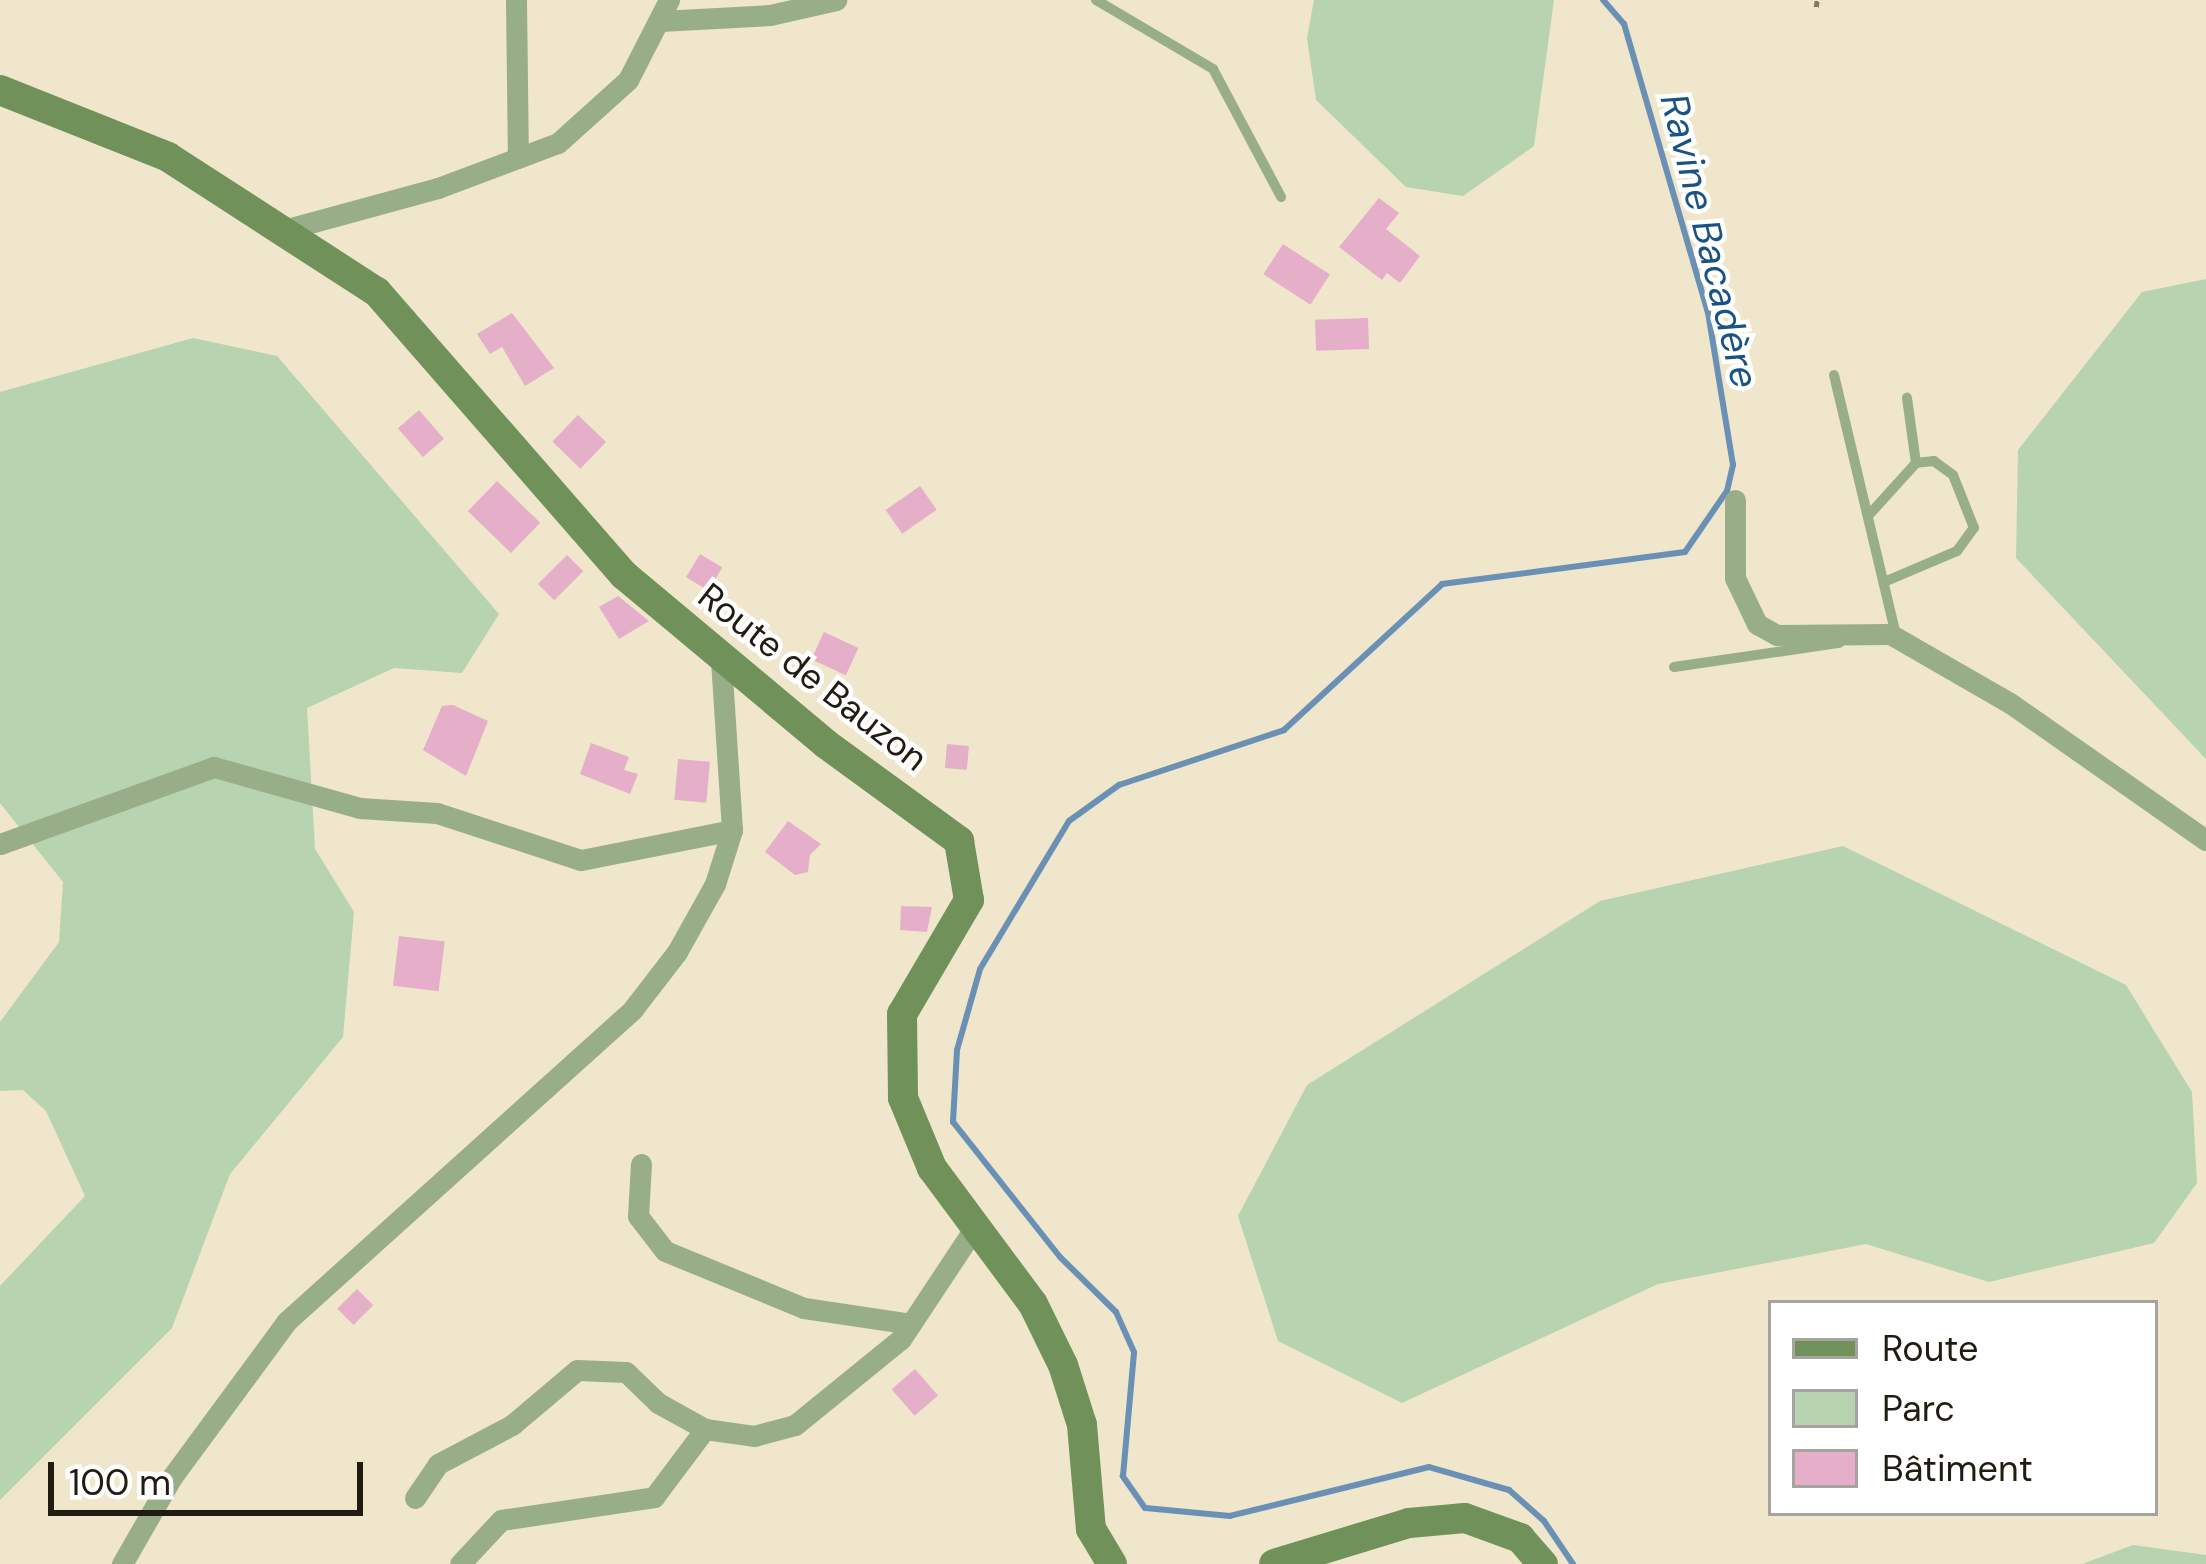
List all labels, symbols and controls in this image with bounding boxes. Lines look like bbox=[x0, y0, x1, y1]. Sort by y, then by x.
water label: Ravine Bacadère bbox=[1650, 89, 1768, 393]
street label: Route de Bauzon bbox=[690, 574, 936, 780]
legend bbox=[1768, 1300, 2158, 1516]
text: Route bbox=[1882, 1325, 1978, 1372]
text: Parc bbox=[1882, 1385, 1955, 1432]
scale bar bbox=[54, 1438, 369, 1512]
text: Bâtiment bbox=[1882, 1445, 2033, 1492]
text: 100 m bbox=[69, 1459, 171, 1506]

